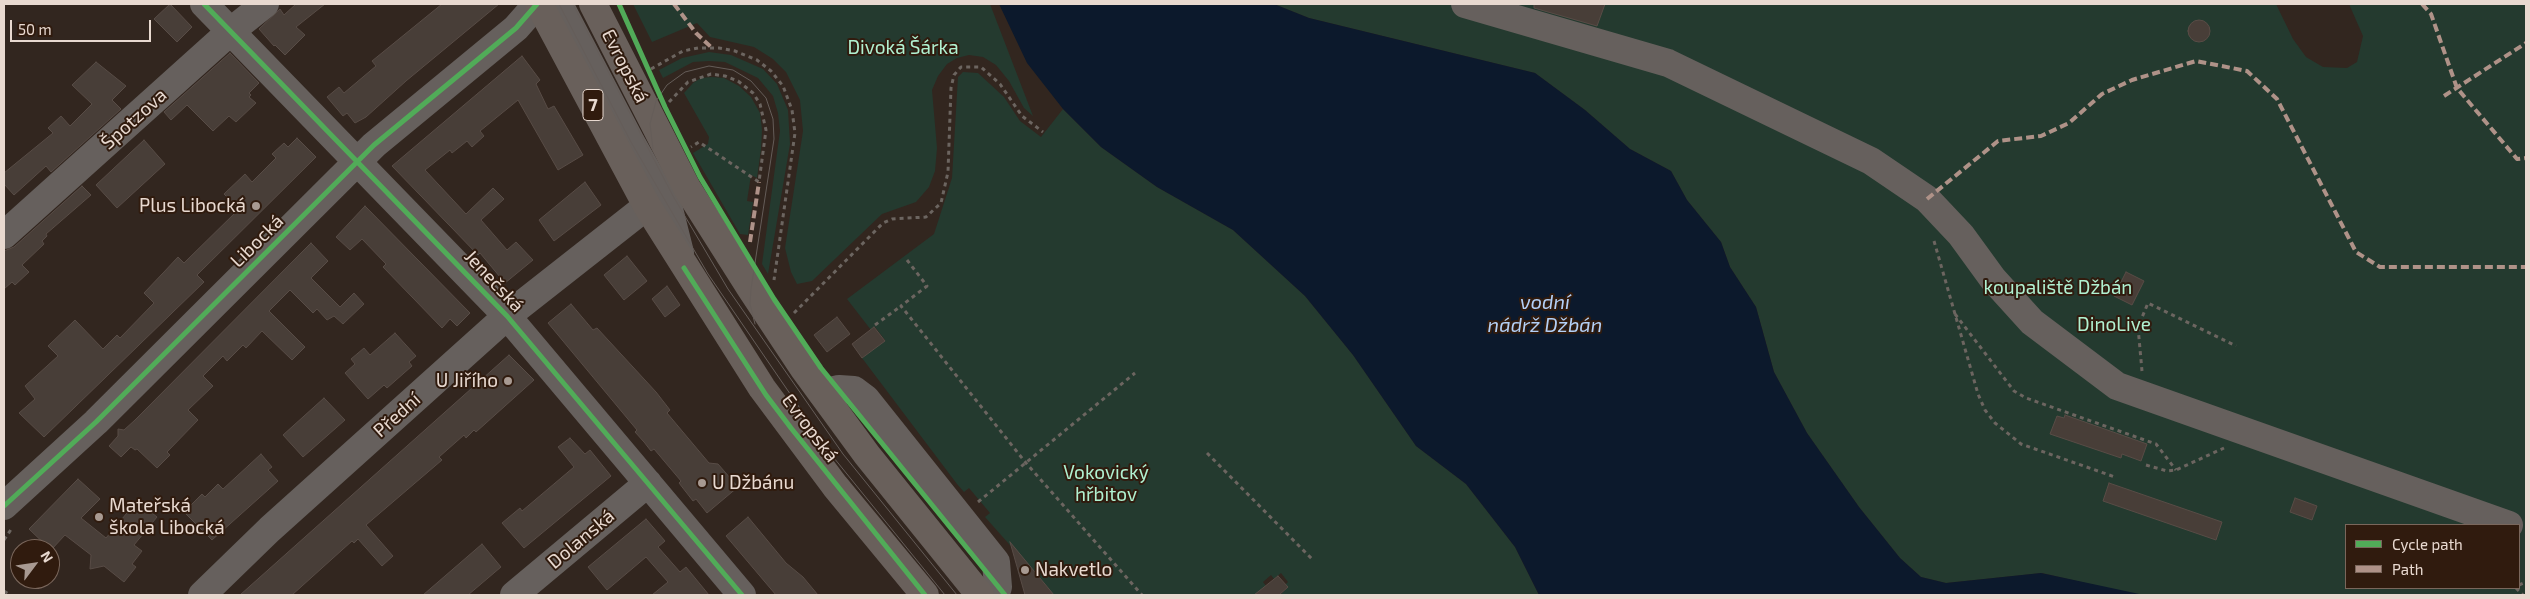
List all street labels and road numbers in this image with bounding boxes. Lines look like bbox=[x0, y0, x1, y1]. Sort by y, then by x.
street label: Evropská bbox=[597, 25, 653, 107]
street label: Špotzova bbox=[96, 84, 172, 154]
road number: 7 bbox=[583, 90, 603, 120]
street label: Libocká bbox=[226, 210, 288, 272]
street label: Jenečská bbox=[459, 245, 529, 317]
street label: Přední bbox=[369, 388, 425, 442]
street label: Evropská bbox=[777, 389, 843, 467]
street label: Dolanská bbox=[543, 504, 619, 574]

